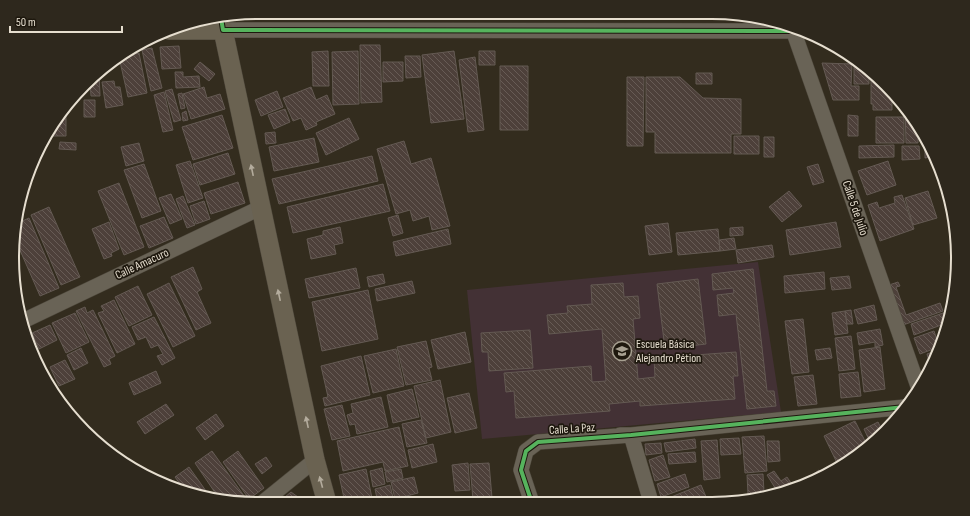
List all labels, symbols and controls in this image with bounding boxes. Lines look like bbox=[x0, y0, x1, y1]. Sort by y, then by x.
scale bar bbox=[10, 8, 122, 34]
text: 50 m bbox=[16, 15, 36, 30]
one-way arrow bbox=[249, 164, 255, 176]
street label: Calle 5 de Julio bbox=[839, 179, 871, 237]
street label: Calle Amacuro bbox=[113, 245, 171, 283]
one-way arrow bbox=[276, 289, 282, 301]
place label: Escuela Básica Alejandro Pétion bbox=[635, 337, 701, 366]
school or university icon: Escuela Básica Alejandro Pétion bbox=[611, 340, 633, 362]
one-way arrow bbox=[304, 416, 310, 428]
street label: Calle La Paz bbox=[548, 420, 596, 438]
one-way arrow bbox=[318, 476, 324, 488]

